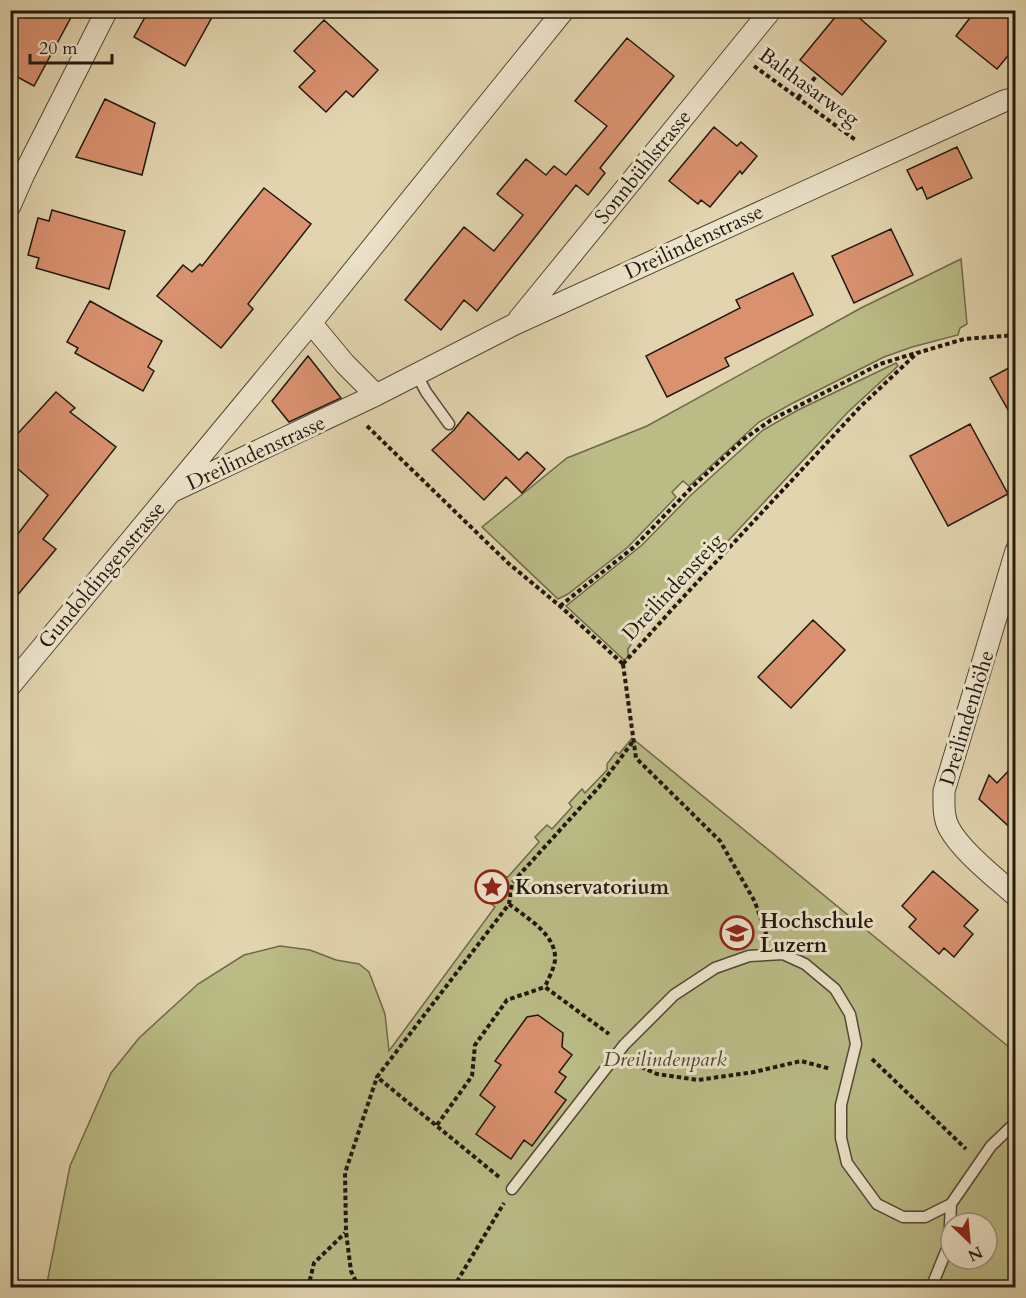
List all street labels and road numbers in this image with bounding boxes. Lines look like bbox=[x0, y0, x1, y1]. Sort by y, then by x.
street label: Balthasarweg bbox=[753, 41, 865, 133]
street label: Sonnbühlstrasse bbox=[588, 104, 698, 230]
street label: Dreilindenstrasse bbox=[620, 197, 768, 287]
street label: Dreilindenstrasse bbox=[182, 408, 330, 498]
street label: Gundoldingenstrasse bbox=[32, 495, 172, 655]
street label: Dreilindensteig bbox=[616, 527, 730, 647]
street label: Dreilindenhöhe bbox=[933, 647, 1001, 789]

